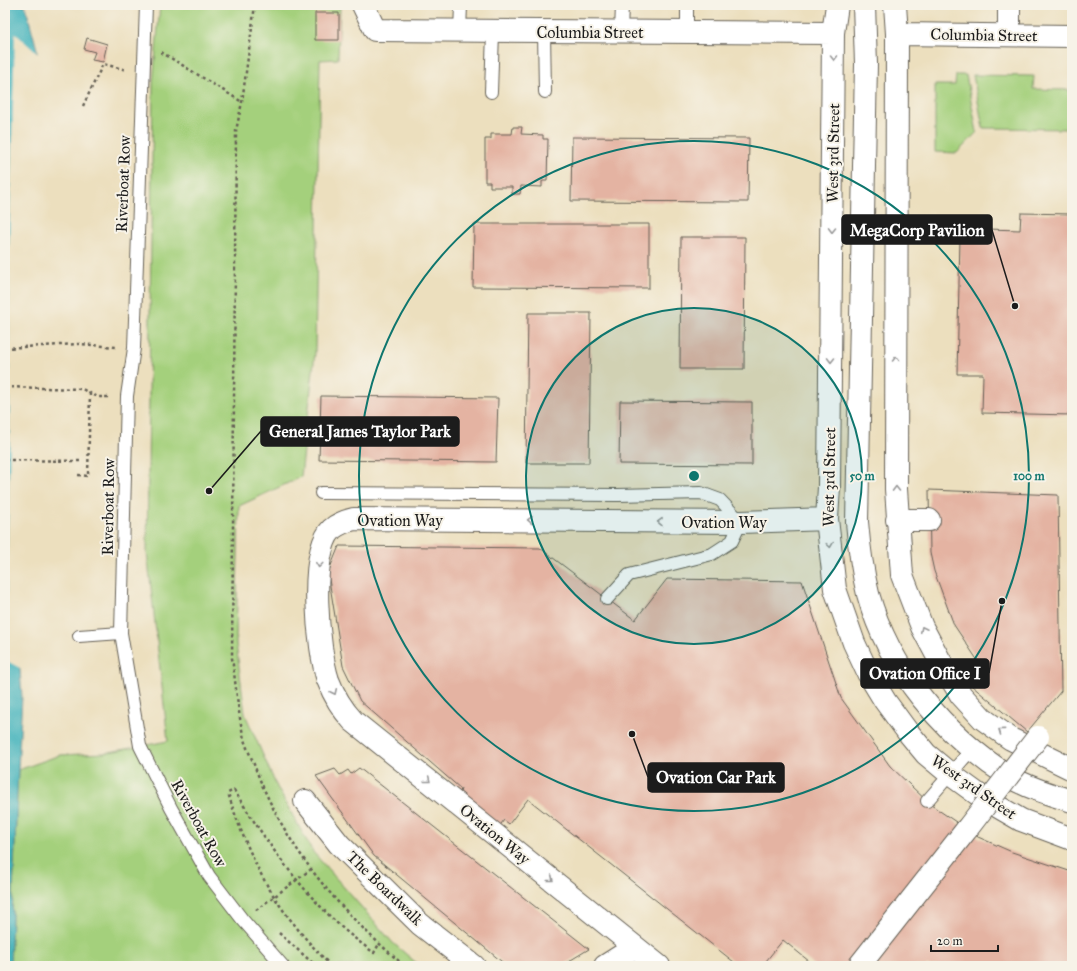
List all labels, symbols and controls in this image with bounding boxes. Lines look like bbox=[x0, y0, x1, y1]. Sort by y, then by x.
street label: Columbia Street bbox=[536, 23, 644, 42]
street label: Columbia Street bbox=[930, 25, 1038, 45]
one-way arrow bbox=[830, 55, 838, 61]
street label: West 3rd Street bbox=[823, 103, 843, 203]
street label: Riverboat Row bbox=[112, 135, 134, 233]
callout: MegaCorp Pavilion bbox=[842, 215, 992, 244]
text: MegaCorp Pavilion bbox=[850, 220, 985, 241]
one-way arrow bbox=[828, 227, 836, 233]
one-way arrow bbox=[892, 356, 900, 362]
one-way arrow bbox=[827, 357, 835, 363]
callout: General James Taylor Park bbox=[261, 417, 459, 446]
text: General James Taylor Park bbox=[269, 421, 452, 442]
street label: West 3rd Street bbox=[819, 427, 839, 527]
street label: Riverboat Row bbox=[98, 458, 118, 556]
centre of rings bbox=[687, 469, 701, 483]
text: 50 m bbox=[849, 469, 876, 483]
text: 100 m bbox=[1013, 469, 1046, 483]
one-way arrow bbox=[892, 486, 900, 492]
street label: Ovation Way bbox=[357, 511, 443, 530]
street label: Ovation Way bbox=[681, 513, 767, 532]
one-way arrow bbox=[527, 516, 533, 524]
one-way arrow bbox=[657, 518, 663, 526]
one-way arrow bbox=[825, 542, 834, 548]
one-way arrow bbox=[315, 561, 324, 568]
one-way arrow bbox=[921, 625, 928, 633]
callout: Ovation Office I bbox=[861, 659, 989, 688]
text: Ovation Office I bbox=[869, 663, 982, 684]
one-way arrow bbox=[329, 688, 337, 695]
one-way arrow bbox=[998, 729, 1005, 736]
street label: West 3rd Street bbox=[928, 751, 1021, 824]
callout: Ovation Car Park bbox=[648, 763, 784, 792]
text: Ovation Car Park bbox=[656, 767, 777, 788]
street label: Riverboat Row bbox=[167, 776, 231, 871]
one-way arrow bbox=[423, 776, 430, 783]
street label: Ovation Way bbox=[456, 800, 535, 869]
street label: The Boardwalk bbox=[343, 847, 427, 929]
one-way arrow bbox=[546, 874, 553, 881]
scale bar bbox=[931, 927, 998, 953]
text: 20 m bbox=[937, 934, 963, 948]

